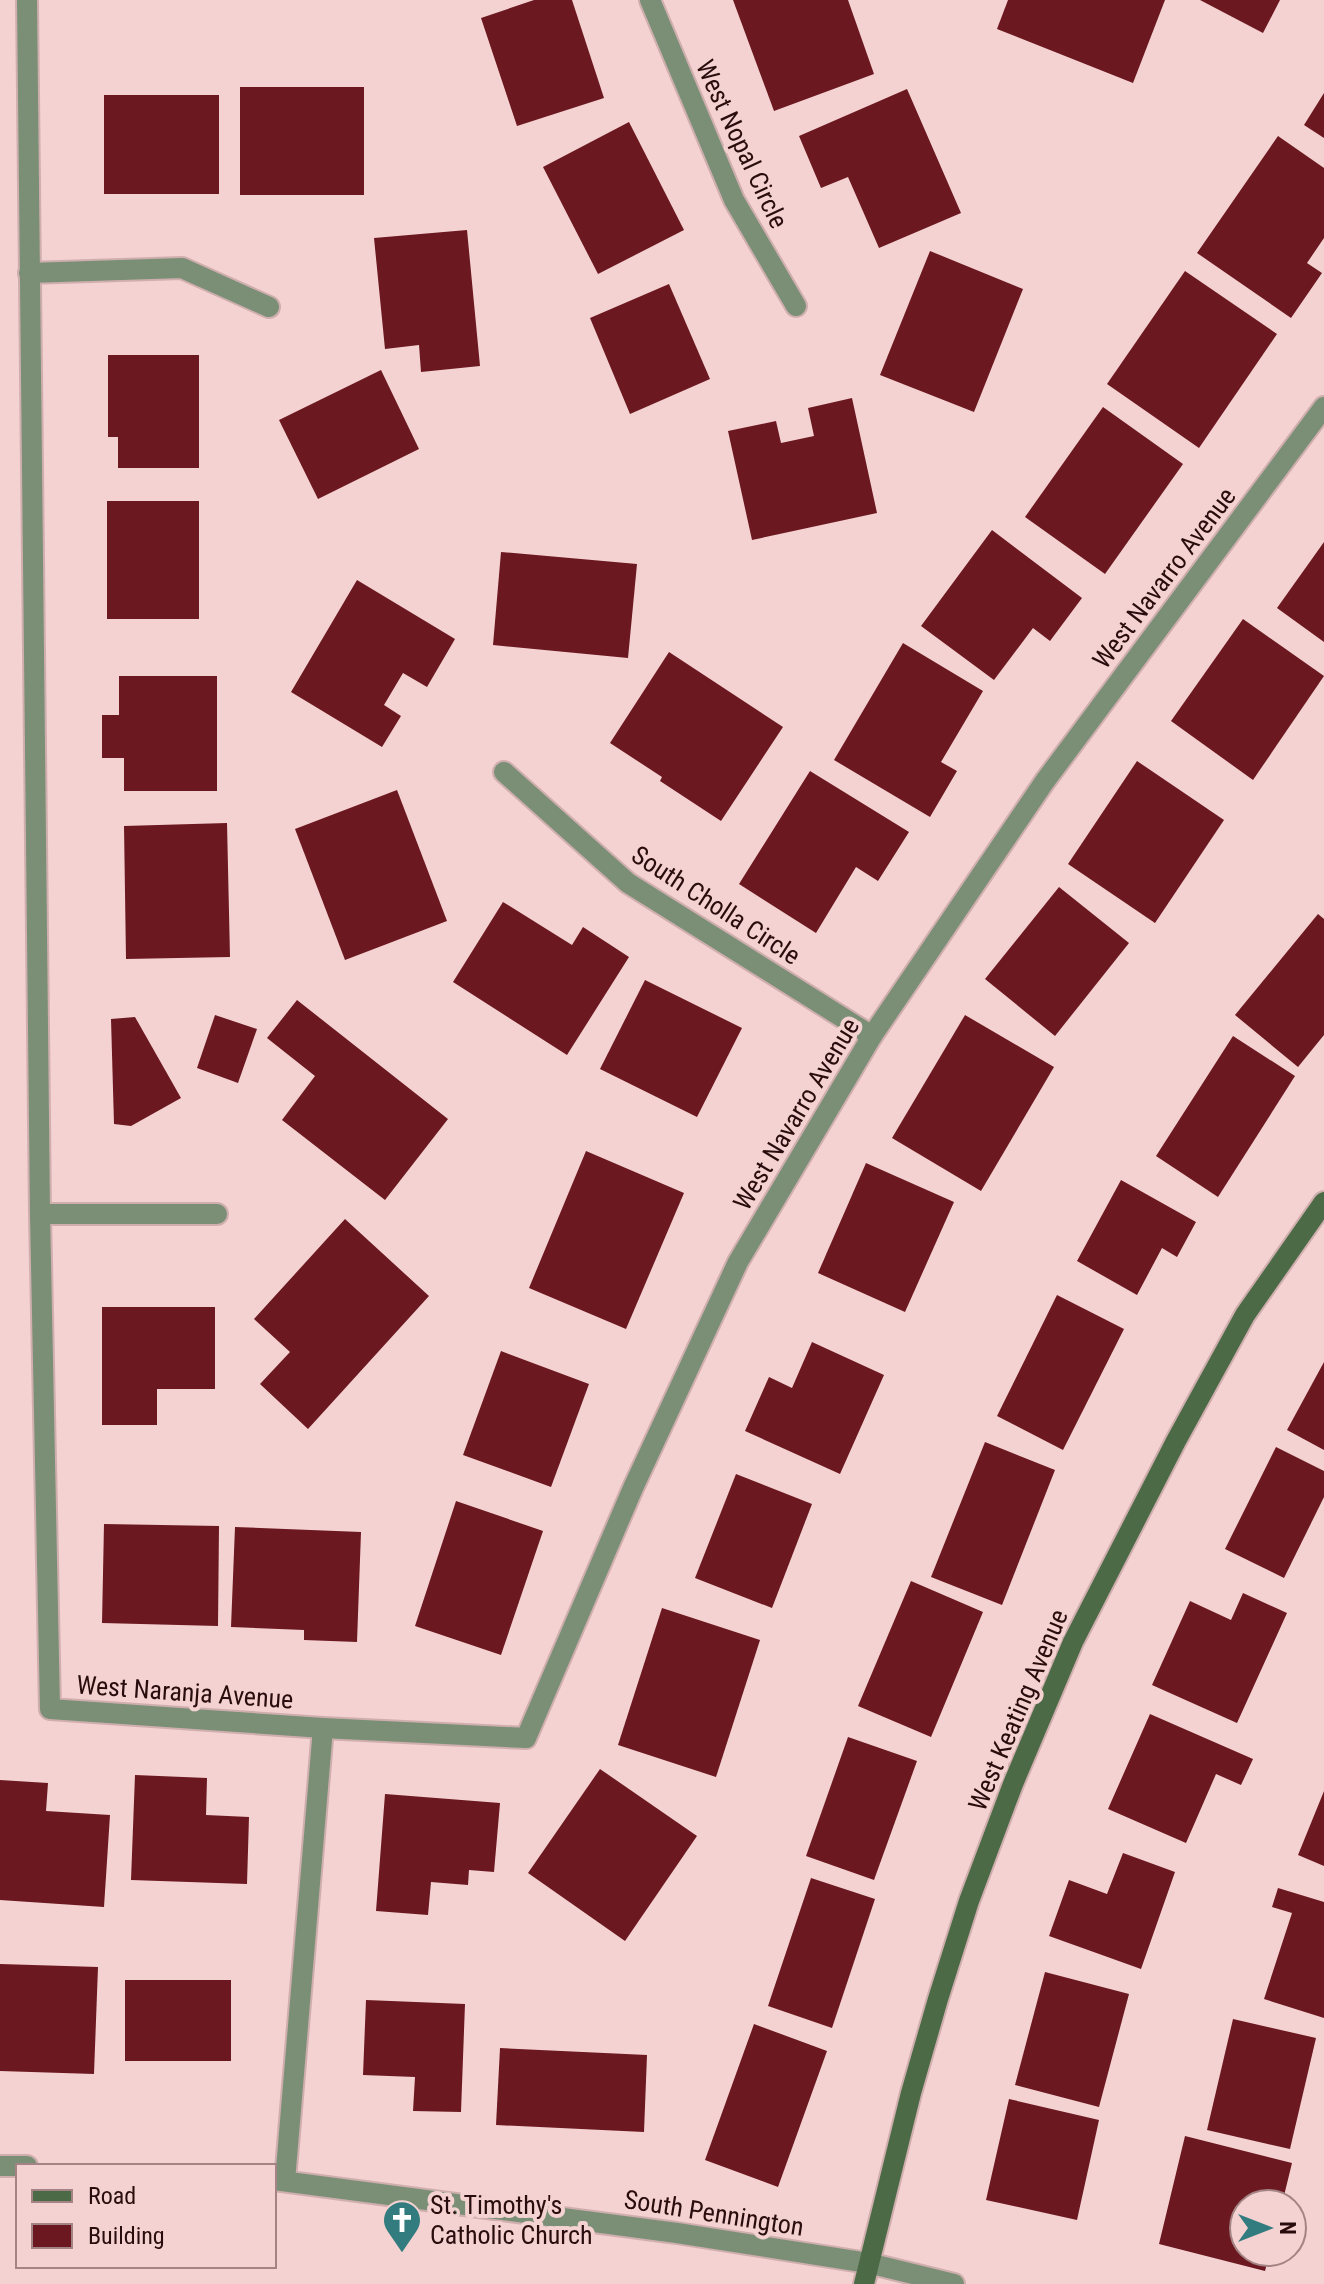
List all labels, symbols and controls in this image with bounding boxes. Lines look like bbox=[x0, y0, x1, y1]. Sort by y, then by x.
street label: West Nopal Circle bbox=[690, 55, 794, 233]
street label: West Navarro Avenue bbox=[1086, 482, 1242, 674]
street label: South Cholla Circle bbox=[626, 839, 806, 971]
street label: West Navarro Avenue bbox=[727, 1013, 865, 1215]
street label: West Keating Avenue bbox=[962, 1605, 1074, 1815]
street label: West Naranja Avenue bbox=[76, 1669, 294, 1715]
legend bbox=[16, 2164, 276, 2268]
text: Road bbox=[88, 2182, 136, 2210]
street label: South Pennington bbox=[622, 2184, 806, 2242]
north arrow bbox=[1228, 2188, 1308, 2268]
place label: St. Timothy's Catholic Church bbox=[430, 2190, 593, 2250]
church icon: St. Timothy's Catholic Church bbox=[381, 2199, 423, 2254]
text: N bbox=[1275, 2221, 1300, 2235]
text: Building bbox=[88, 2222, 165, 2250]

